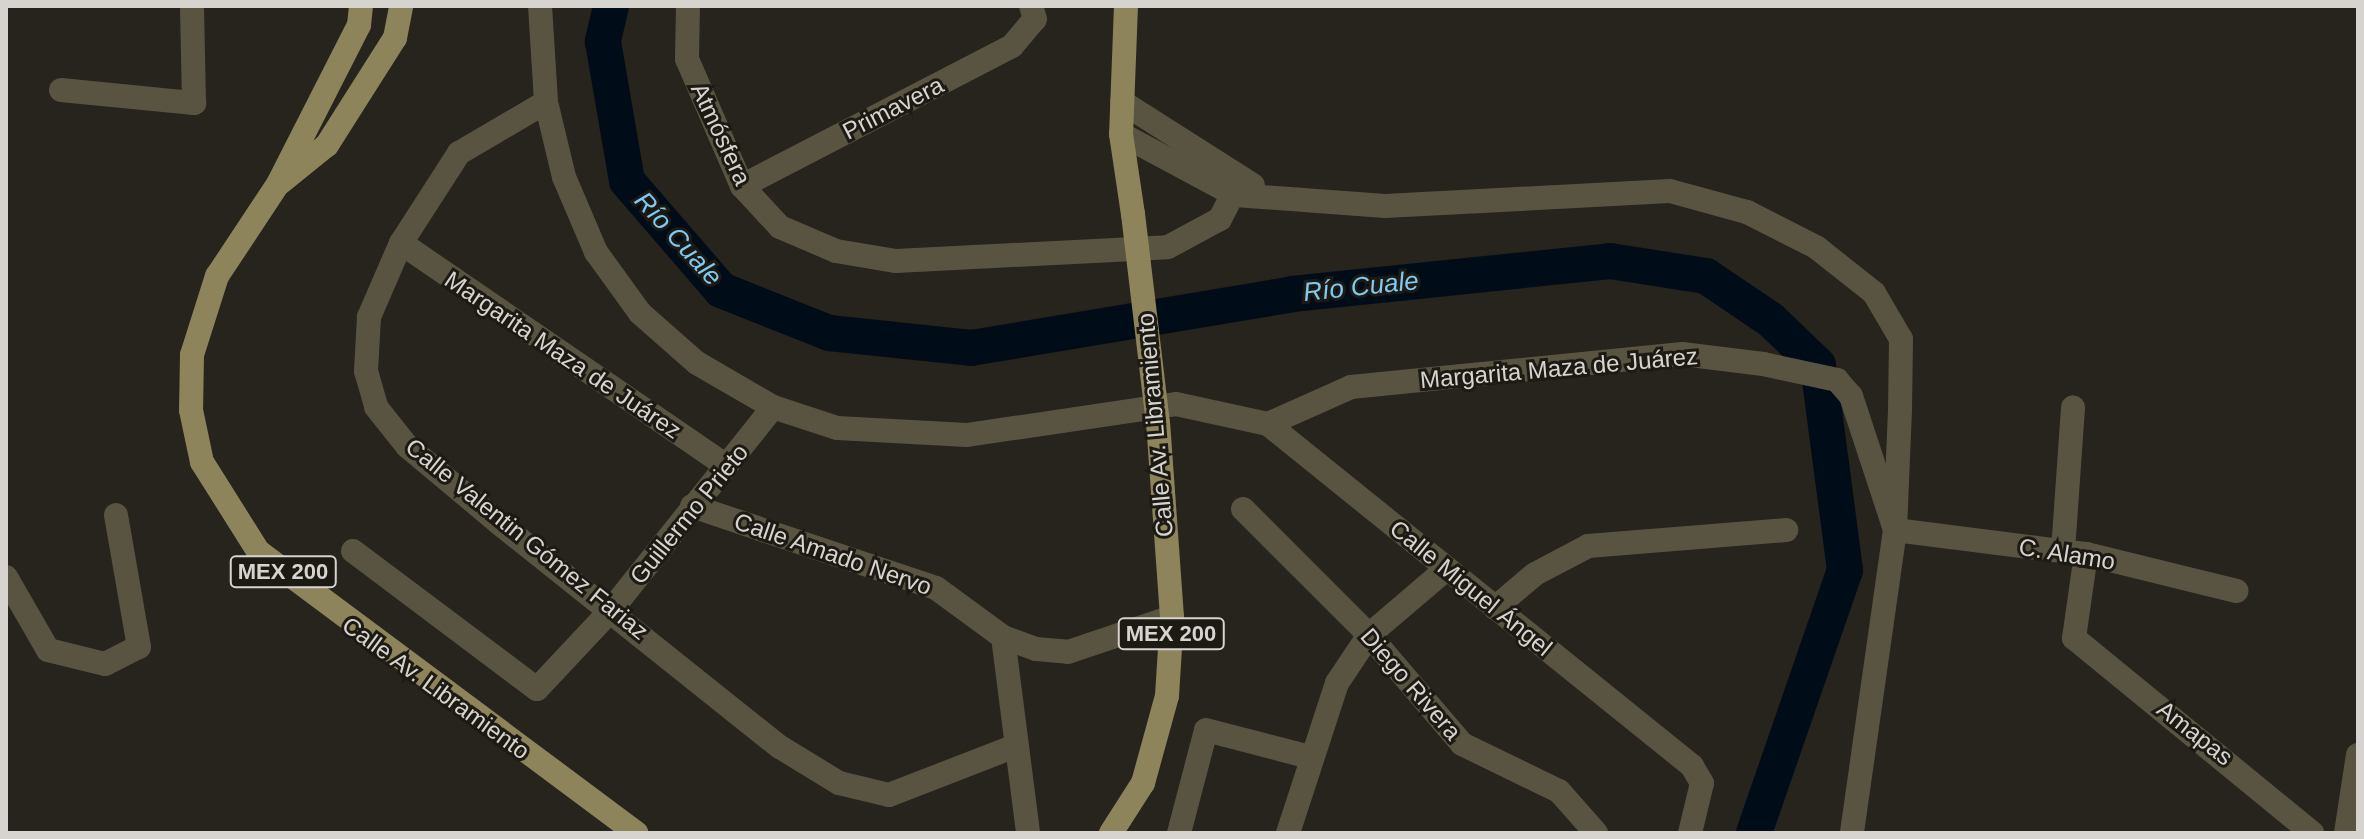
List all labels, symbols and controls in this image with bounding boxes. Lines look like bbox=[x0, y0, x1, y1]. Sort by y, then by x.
street label: Primavera bbox=[838, 70, 948, 146]
street label: Atmósfera bbox=[685, 78, 757, 190]
water label: Río Cuale bbox=[628, 186, 728, 292]
street label: Margarita Maza de Juárez bbox=[439, 265, 687, 445]
water label: Río Cuale bbox=[1302, 265, 1420, 309]
street label: Calle Av. Libramiento bbox=[1131, 311, 1179, 539]
street label: Margarita Maza de Juárez bbox=[1419, 342, 1699, 394]
street label: Calle Valentin Gómez Fariaz bbox=[400, 432, 654, 646]
street label: Guillermo Prieto bbox=[624, 438, 754, 590]
street label: Calle Amado Nervo bbox=[730, 507, 936, 601]
street label: Calle Miguel Ángel bbox=[1384, 514, 1558, 662]
street label: C. Alamo bbox=[2016, 532, 2118, 576]
road number: MEX 200 bbox=[229, 554, 337, 590]
street label: Calle Av. Libramiento bbox=[336, 610, 536, 766]
road number: MEX 200 bbox=[1117, 616, 1225, 652]
street label: Diego Rivera bbox=[1355, 622, 1467, 746]
street label: Amapas bbox=[2151, 695, 2239, 771]

